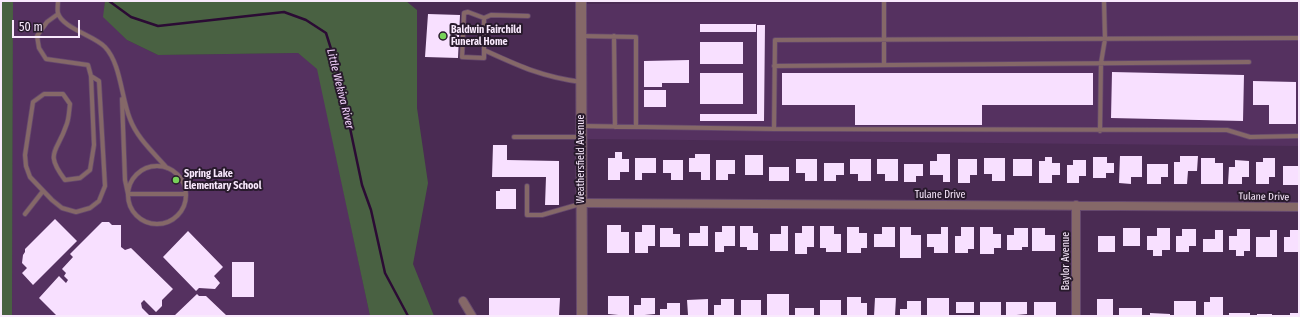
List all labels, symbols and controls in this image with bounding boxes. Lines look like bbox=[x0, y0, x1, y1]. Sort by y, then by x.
scale bar bbox=[14, 12, 82, 38]
text: 50 m bbox=[19, 20, 43, 34]
place label: Baldwin Fairchild Funeral Home bbox=[451, 24, 521, 48]
marker: Baldwin Fairchild Funeral Home bbox=[438, 31, 448, 41]
water label: Little Wekiva River bbox=[324, 47, 356, 131]
street label: Weathersfield Avenue bbox=[575, 115, 587, 203]
place label: Spring Lake Elementary School bbox=[184, 168, 261, 192]
marker: Spring Lake Elementary School bbox=[171, 175, 181, 185]
street label: Tulane Drive bbox=[915, 189, 965, 201]
street label: Tulane Drive bbox=[1239, 191, 1289, 203]
street label: Baylor Avenue bbox=[1060, 232, 1072, 290]

